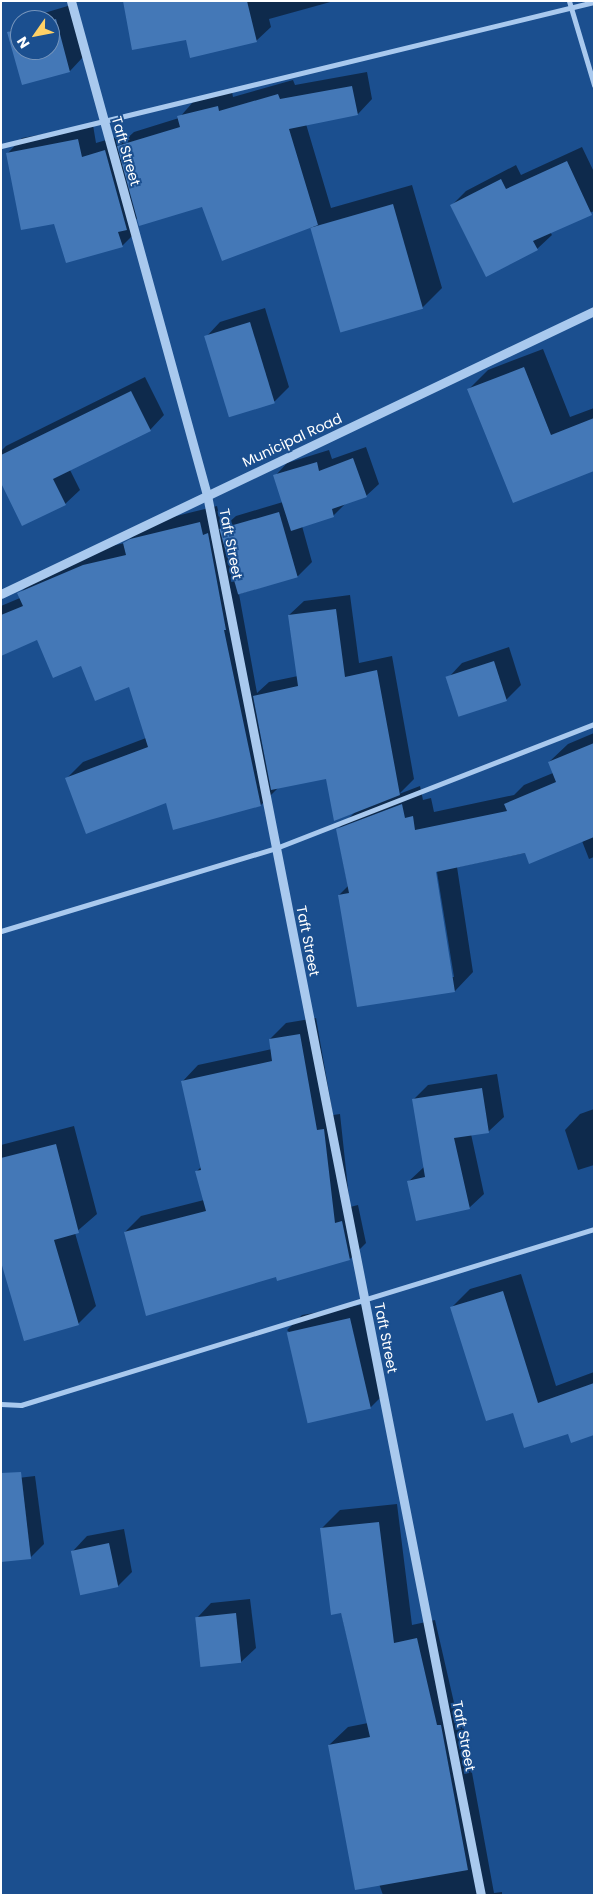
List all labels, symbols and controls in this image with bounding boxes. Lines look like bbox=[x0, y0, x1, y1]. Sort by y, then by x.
north arrow bbox=[10, 10, 60, 60]
text: N bbox=[12, 33, 35, 52]
street label: Taft Street bbox=[108, 114, 144, 188]
street label: Municipal Road bbox=[240, 410, 344, 470]
street label: Taft Street bbox=[216, 507, 246, 581]
street label: Taft Street bbox=[293, 904, 323, 978]
street label: Taft Street bbox=[371, 1301, 401, 1375]
street label: Taft Street bbox=[449, 1699, 479, 1773]

